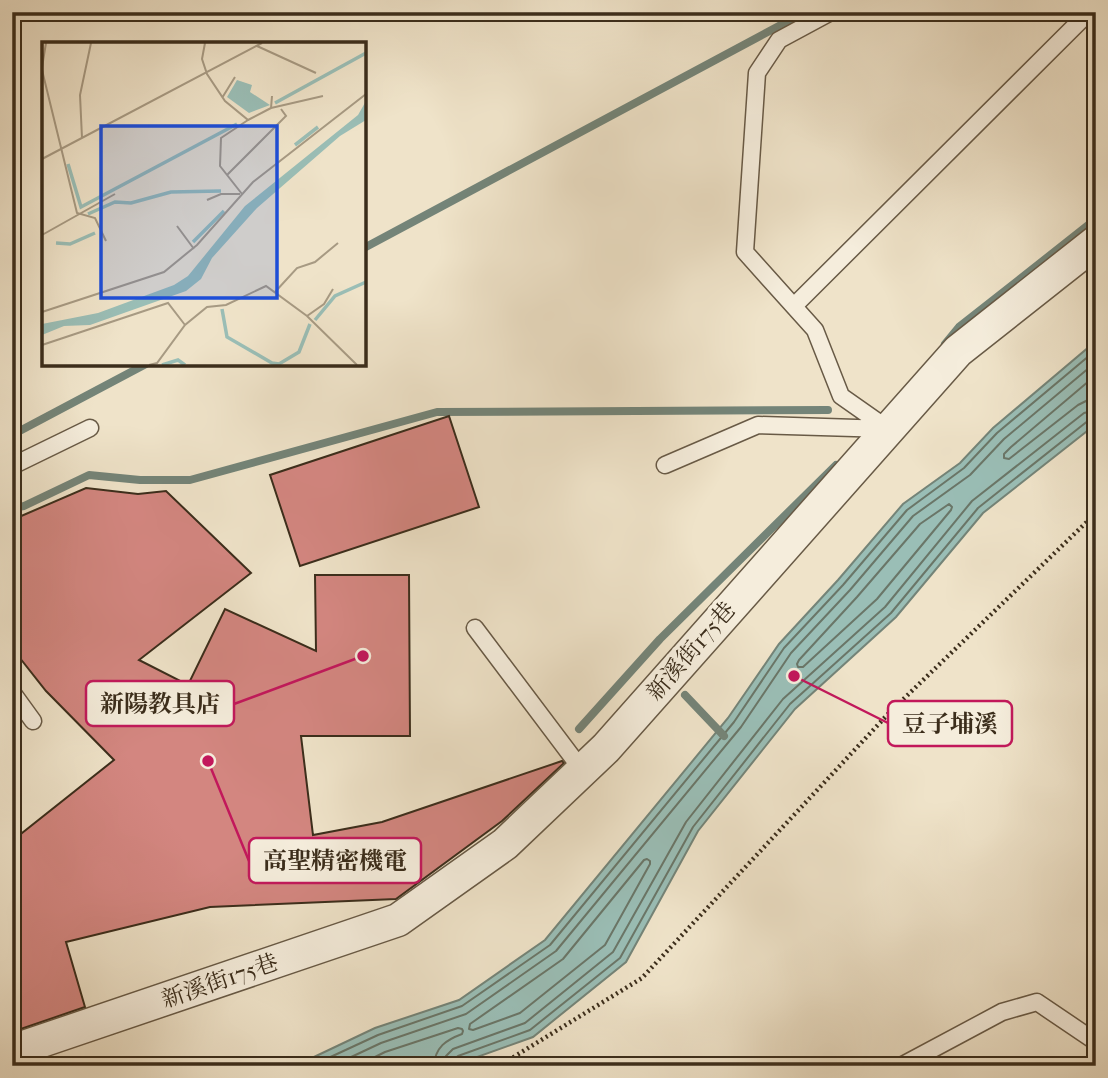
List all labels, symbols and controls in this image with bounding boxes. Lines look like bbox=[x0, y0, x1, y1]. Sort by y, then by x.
inset map bbox=[42, 42, 366, 366]
street label: 新溪街175巷 bbox=[641, 596, 741, 706]
callout: 新陽教具店 bbox=[86, 681, 234, 726]
text: 新陽教具店 bbox=[100, 690, 220, 718]
callout: 豆子埔溪 bbox=[888, 701, 1012, 746]
text: 豆子埔溪 bbox=[902, 710, 998, 738]
callout: 高聖精密機電 bbox=[249, 838, 421, 883]
text: 高聖精密機電 bbox=[263, 847, 407, 875]
street label: 新溪街175巷 bbox=[158, 948, 282, 1014]

